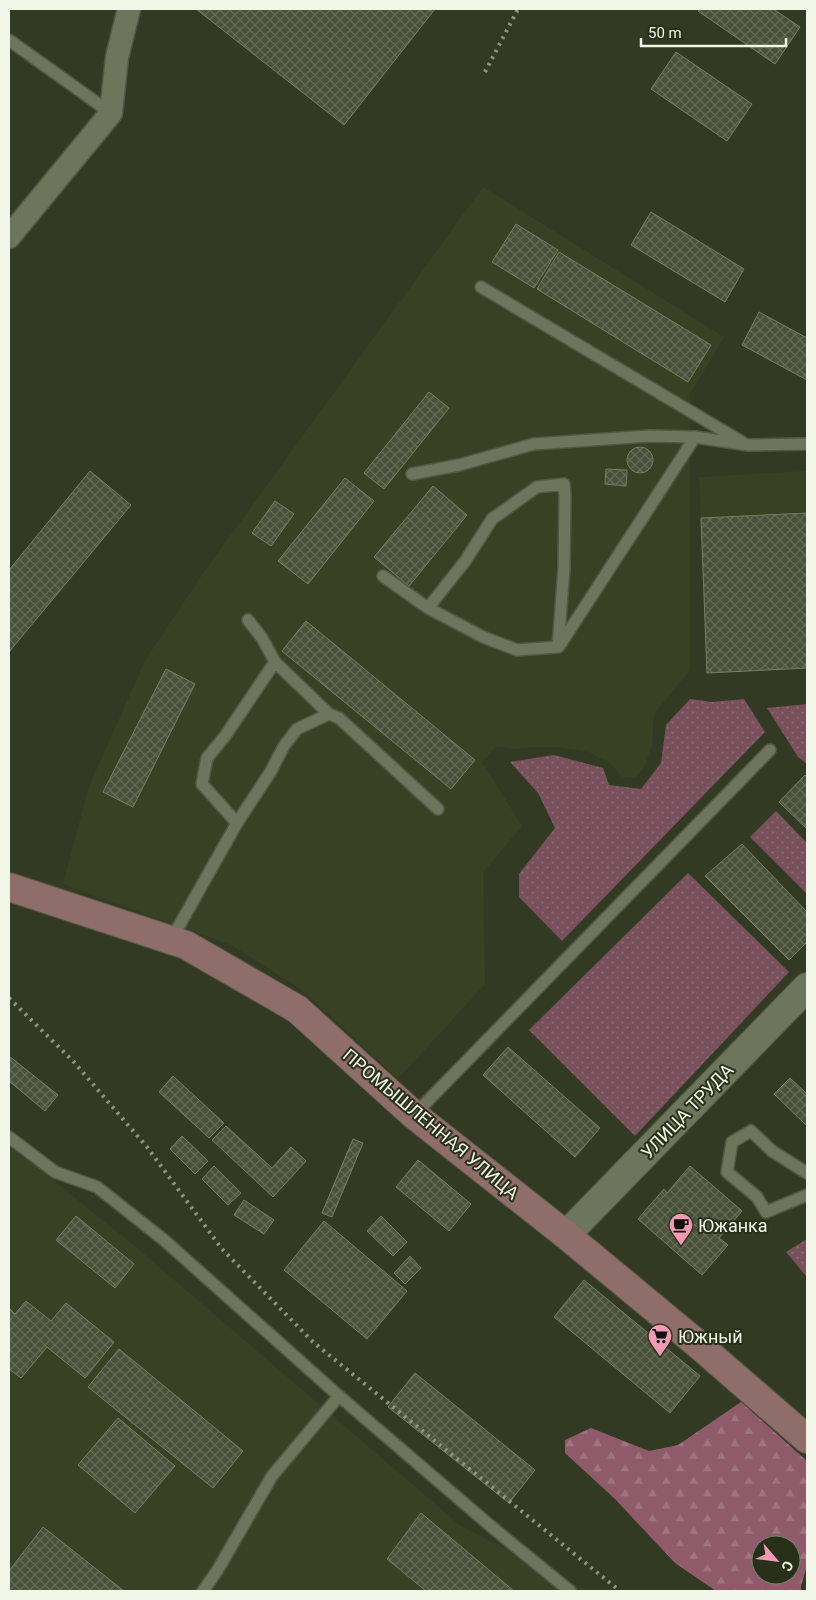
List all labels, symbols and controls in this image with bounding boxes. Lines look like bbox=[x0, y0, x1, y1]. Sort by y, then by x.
scale bar bbox=[641, 15, 786, 47]
text: 50 m bbox=[648, 24, 682, 42]
street label: ПРОМЫШЛЕННАЯ УЛИЦА bbox=[339, 1044, 523, 1204]
street label: УЛИЦА ТРУДА bbox=[636, 1059, 738, 1163]
cafe icon: Южанка bbox=[668, 1212, 694, 1246]
place label: Южанка bbox=[698, 1215, 768, 1236]
supermarket icon: Южный bbox=[647, 1323, 673, 1357]
place label: Южный bbox=[678, 1326, 743, 1347]
north arrow bbox=[751, 1535, 801, 1585]
text: С bbox=[778, 1558, 797, 1574]

